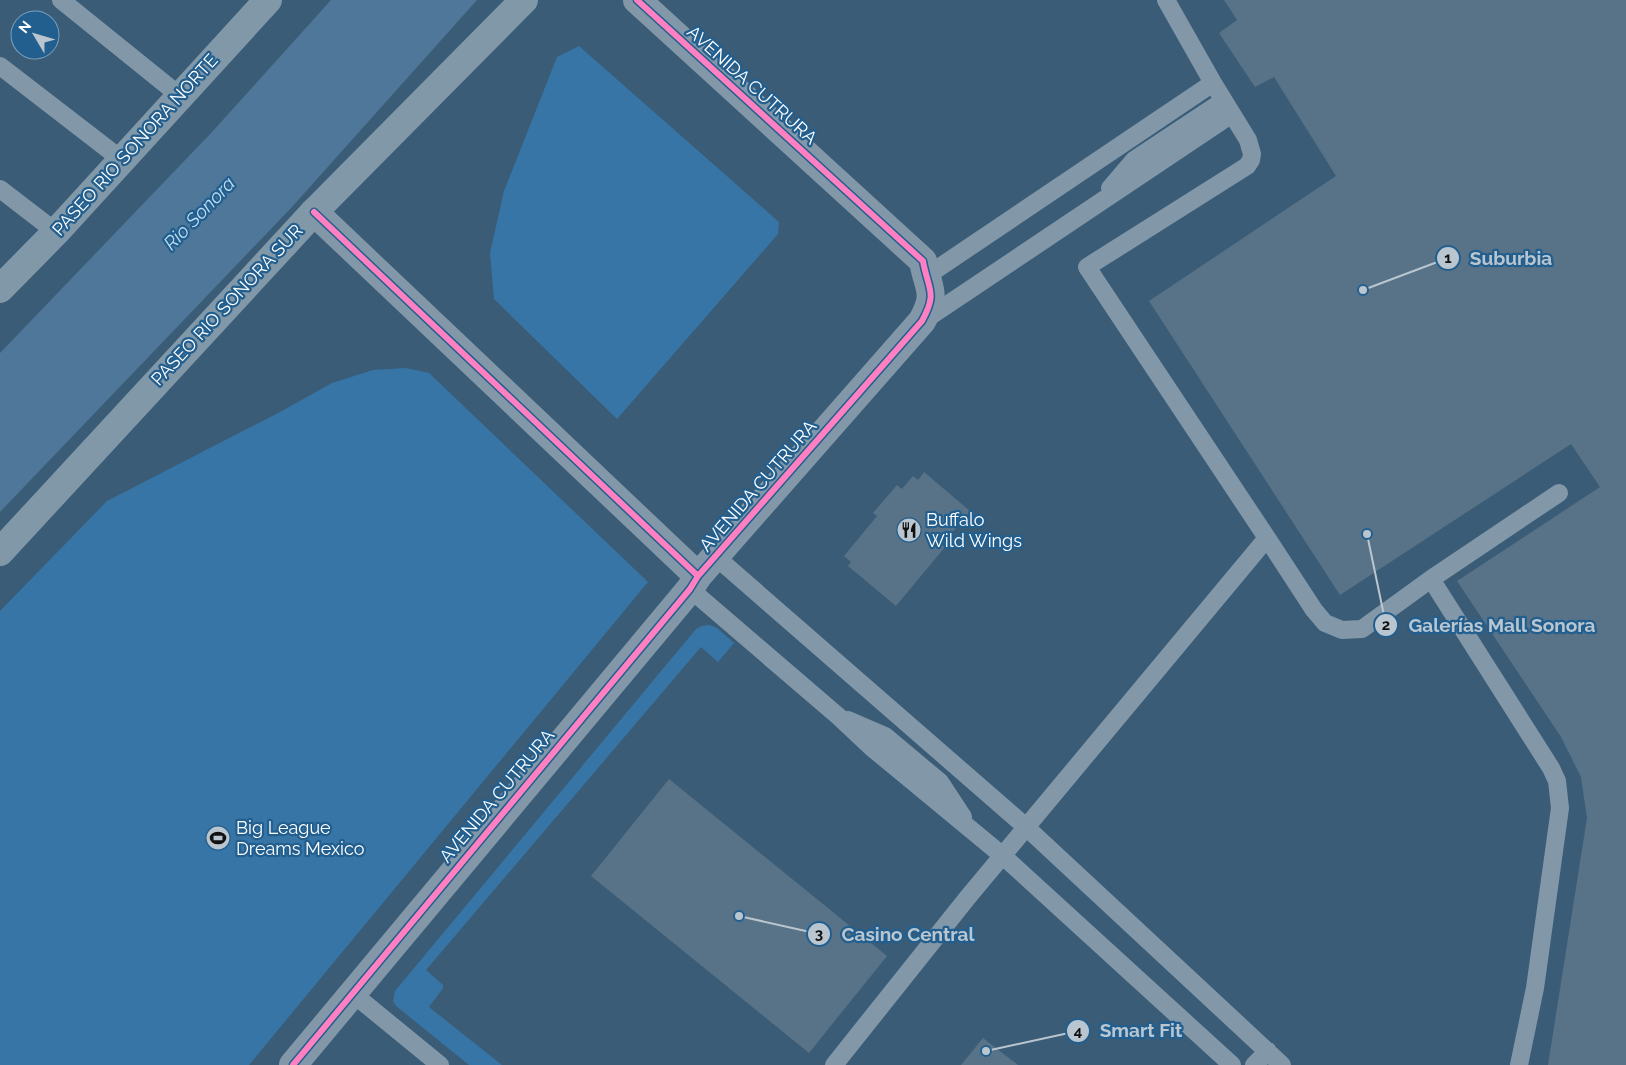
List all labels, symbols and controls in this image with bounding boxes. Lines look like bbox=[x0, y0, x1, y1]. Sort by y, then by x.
north arrow bbox=[10, 10, 60, 60]
text: N bbox=[15, 18, 34, 36]
street label: AVENIDA CUTRURA bbox=[683, 21, 822, 148]
street label: PASEO RIO SONORA NORTE bbox=[48, 50, 222, 240]
water label: Rio Sonora bbox=[159, 172, 239, 254]
street label: PASEO RIO SONORA SUR bbox=[147, 220, 307, 389]
callout: Suburbia bbox=[1435, 241, 1562, 275]
text: Suburbia bbox=[1470, 247, 1552, 269]
text: 1 bbox=[1444, 249, 1452, 267]
street label: AVENIDA CUTRURA bbox=[695, 416, 820, 556]
place label: Buffalo Wild Wings bbox=[926, 509, 1022, 551]
restaurant icon: Buffalo Wild Wings bbox=[896, 517, 922, 543]
callout: Galerías Mall Sonora bbox=[1373, 608, 1606, 642]
text: Galerías Mall Sonora bbox=[1409, 614, 1595, 636]
text: 2 bbox=[1382, 616, 1390, 634]
street label: AVENIDA CUTRURA bbox=[435, 725, 558, 867]
place label: Big League Dreams Mexico bbox=[236, 817, 365, 859]
sports icon: Big League Dreams Mexico bbox=[205, 825, 231, 851]
callout: Casino Central bbox=[807, 917, 985, 951]
text: Casino Central bbox=[841, 923, 975, 945]
text: 3 bbox=[815, 925, 823, 943]
callout: Smart Fit bbox=[1065, 1014, 1193, 1048]
text: Smart Fit bbox=[1100, 1019, 1183, 1041]
text: 4 bbox=[1074, 1022, 1083, 1040]

